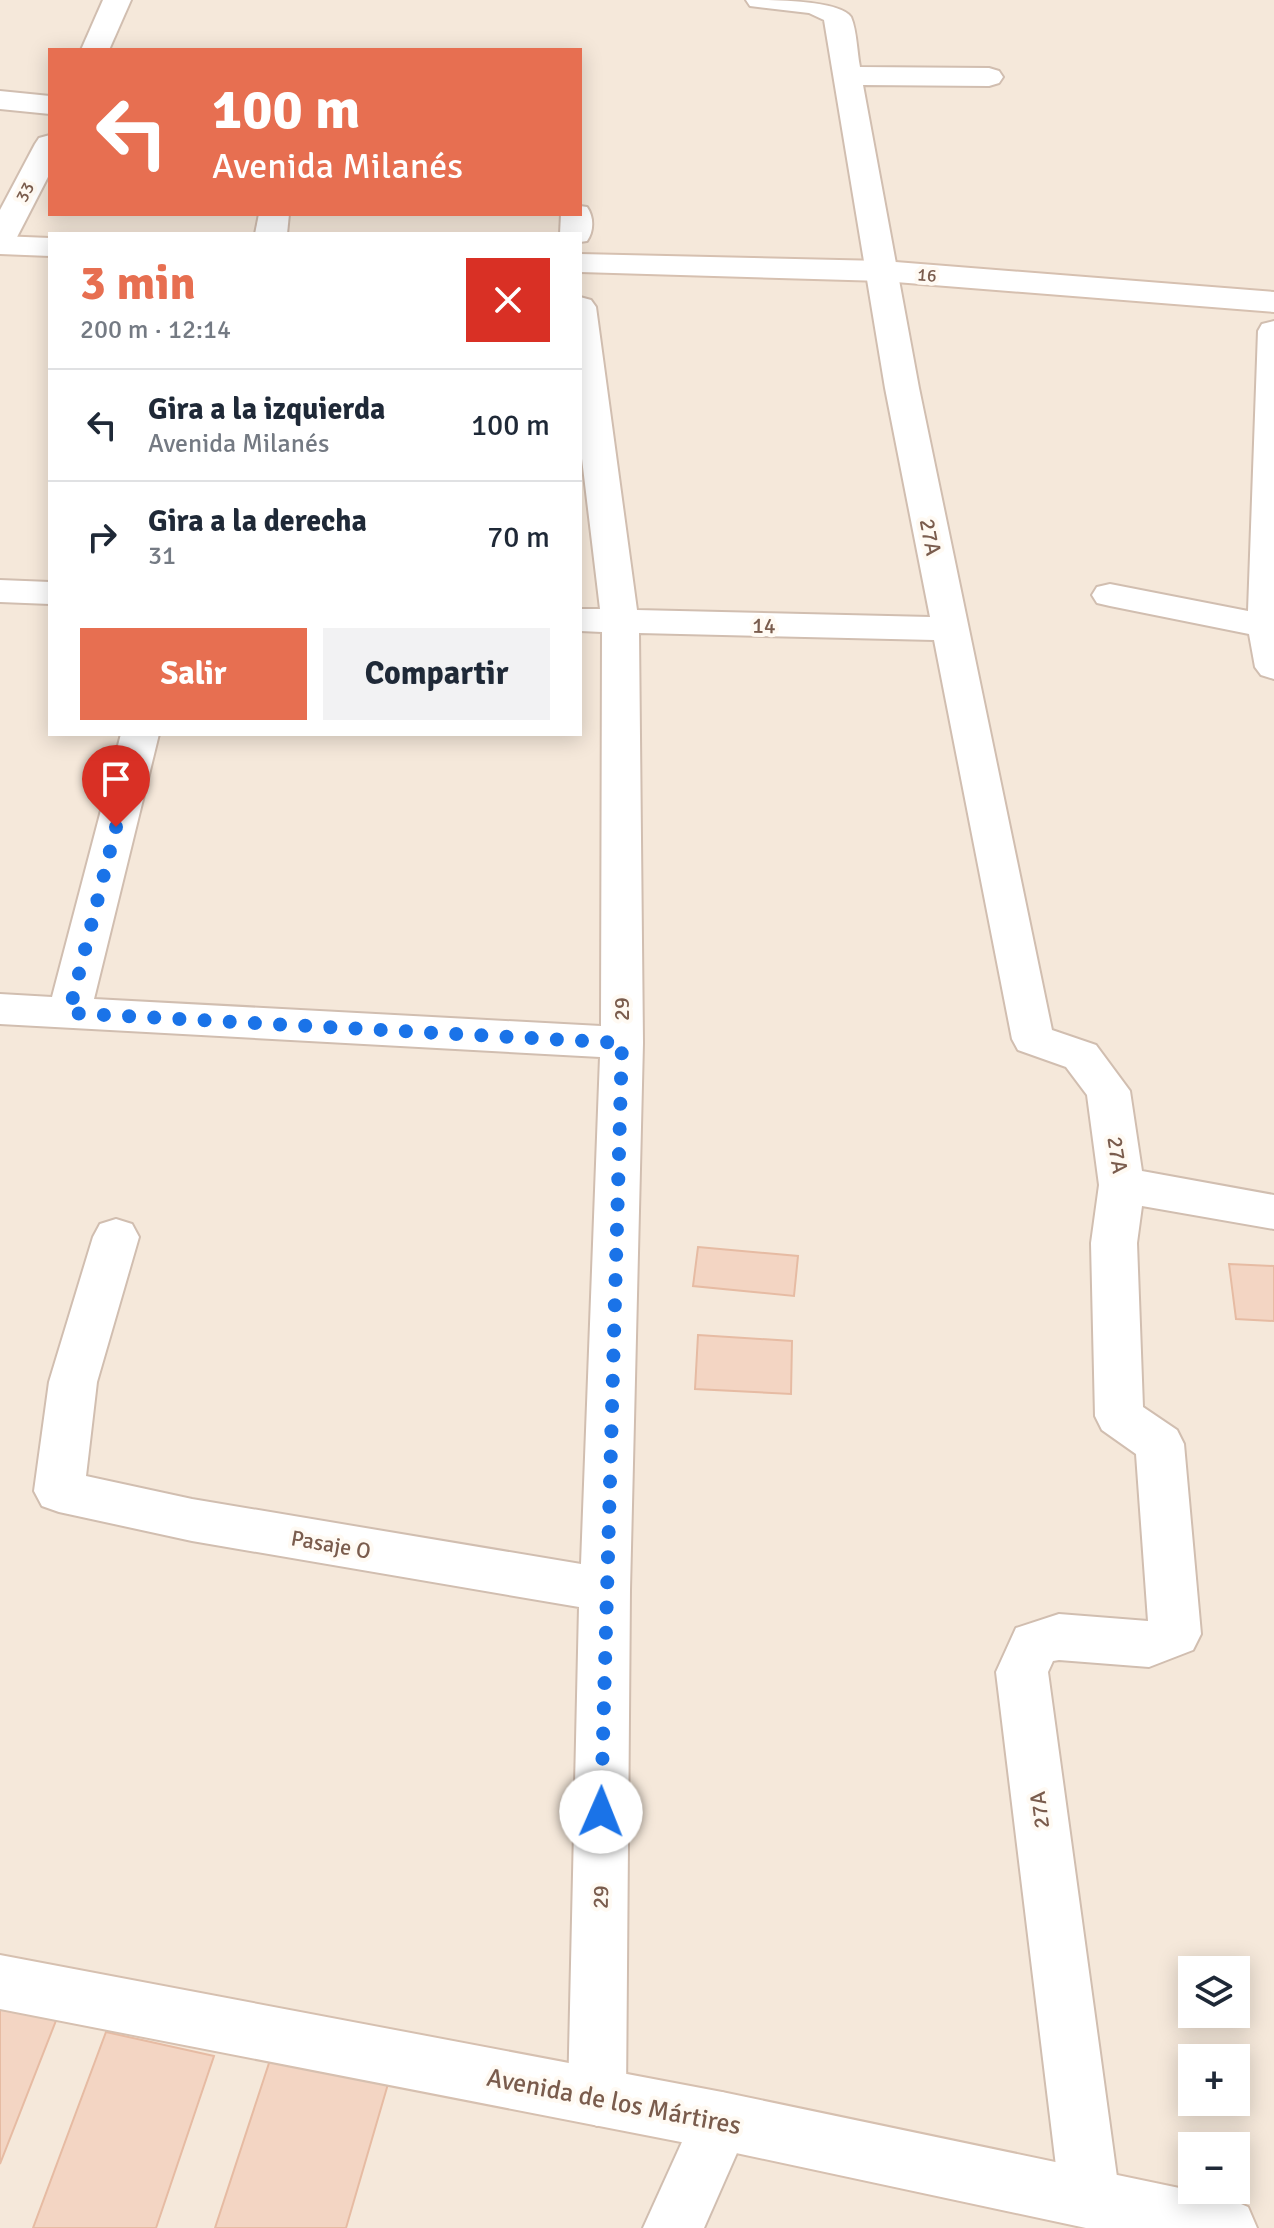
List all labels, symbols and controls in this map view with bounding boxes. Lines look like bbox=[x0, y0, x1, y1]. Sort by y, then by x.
text: 100 m bbox=[212, 75, 360, 144]
icon: left bbox=[80, 80, 184, 184]
text: Avenida Milanés bbox=[212, 144, 463, 189]
street label: 33 bbox=[11, 178, 39, 206]
text: 3 min bbox=[80, 254, 196, 313]
button: close bbox=[466, 258, 550, 342]
street label: 16 bbox=[916, 263, 938, 287]
text: 200 m · 12:14 bbox=[80, 314, 231, 346]
text: Gira a la izquierda bbox=[148, 391, 385, 428]
icon: left bbox=[80, 403, 124, 447]
text: 100 m bbox=[471, 407, 550, 444]
text: Avenida Milanés bbox=[148, 428, 329, 460]
text: Gira a la derecha bbox=[148, 503, 367, 540]
icon: right bbox=[80, 515, 124, 559]
street label: 27A bbox=[914, 516, 947, 558]
text: 70 m bbox=[487, 519, 550, 556]
text: 31 bbox=[148, 540, 176, 572]
street label: 14 bbox=[752, 612, 776, 639]
button: Salir bbox=[80, 628, 307, 720]
button: Compartir bbox=[323, 628, 550, 720]
pin bbox=[82, 745, 150, 827]
icon: arrive bbox=[94, 757, 138, 801]
street label: 29 bbox=[608, 997, 635, 1021]
street label: 27A bbox=[1101, 1135, 1134, 1176]
street label: Pasaje O bbox=[289, 1524, 373, 1565]
position arrow bbox=[559, 1770, 643, 1854]
street label: 27A bbox=[1024, 1789, 1055, 1830]
street label: 29 bbox=[587, 1885, 614, 1909]
map controls bbox=[1178, 1956, 1250, 2204]
button: layers bbox=[1178, 1956, 1250, 2028]
button: + bbox=[1178, 2044, 1250, 2116]
street label: Avenida de los Mártires bbox=[484, 2062, 744, 2142]
button: − bbox=[1178, 2132, 1250, 2204]

